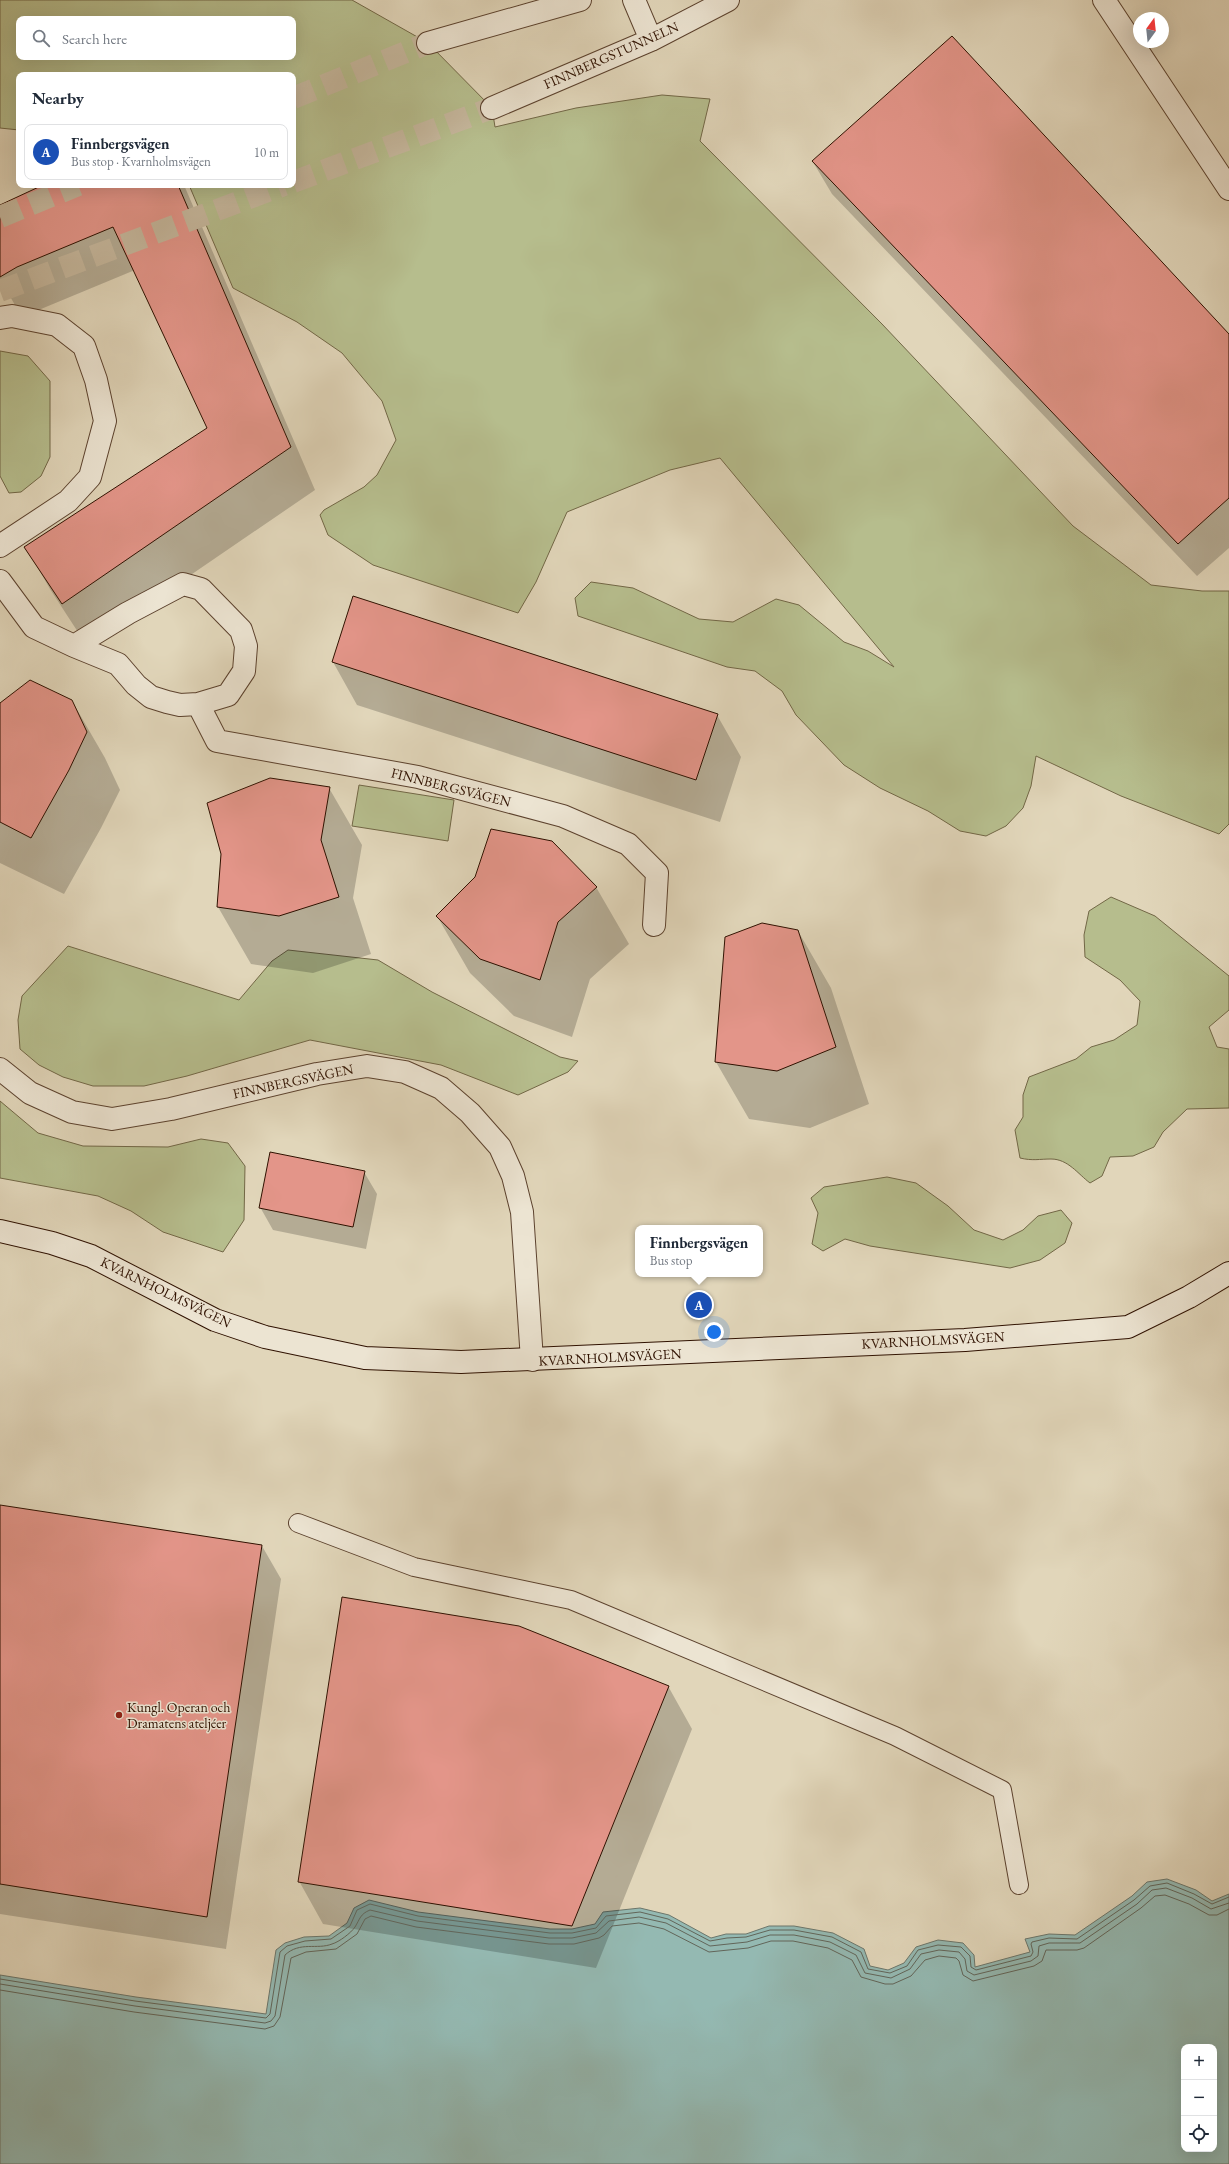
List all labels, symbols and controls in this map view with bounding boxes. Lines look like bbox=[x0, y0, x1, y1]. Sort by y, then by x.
north arrow bbox=[1133, 12, 1169, 48]
search box bbox=[16, 16, 296, 60]
street label: FINNBERGSTUNNELN bbox=[541, 17, 681, 93]
icon: search bbox=[30, 27, 52, 49]
text: Search here bbox=[62, 29, 127, 48]
text: Nearby bbox=[32, 87, 84, 109]
text: Finnbergsvägen bbox=[71, 134, 170, 153]
text: A bbox=[41, 144, 51, 161]
text: 10 m bbox=[254, 144, 279, 161]
text: Bus stop · Kvarnholmsvägen bbox=[71, 153, 211, 170]
street label: FINNBERGSVÄGEN bbox=[389, 763, 513, 811]
street label: FINNBERGSVÄGEN bbox=[231, 1059, 355, 1103]
popup bbox=[635, 1225, 763, 1277]
text: Finnbergsvägen bbox=[650, 1233, 748, 1252]
text: Bus stop bbox=[650, 1252, 693, 1269]
street label: KVARNHOLMSVÄGEN bbox=[98, 1253, 234, 1331]
pin: A bbox=[686, 1290, 712, 1320]
your location bbox=[704, 1322, 724, 1342]
street label: KVARNHOLMSVÄGEN bbox=[861, 1327, 1005, 1353]
street label: KVARNHOLMSVÄGEN bbox=[538, 1344, 682, 1370]
place label: Kungl. Operan och Dramatens ateljéer bbox=[127, 1698, 230, 1732]
marker: Kungl. Operan och Dramatens ateljéer bbox=[114, 1710, 124, 1720]
map controls bbox=[1181, 2044, 1217, 2152]
button: + bbox=[1181, 2044, 1217, 2080]
button: − bbox=[1181, 2080, 1217, 2116]
button: locate bbox=[1181, 2116, 1217, 2152]

